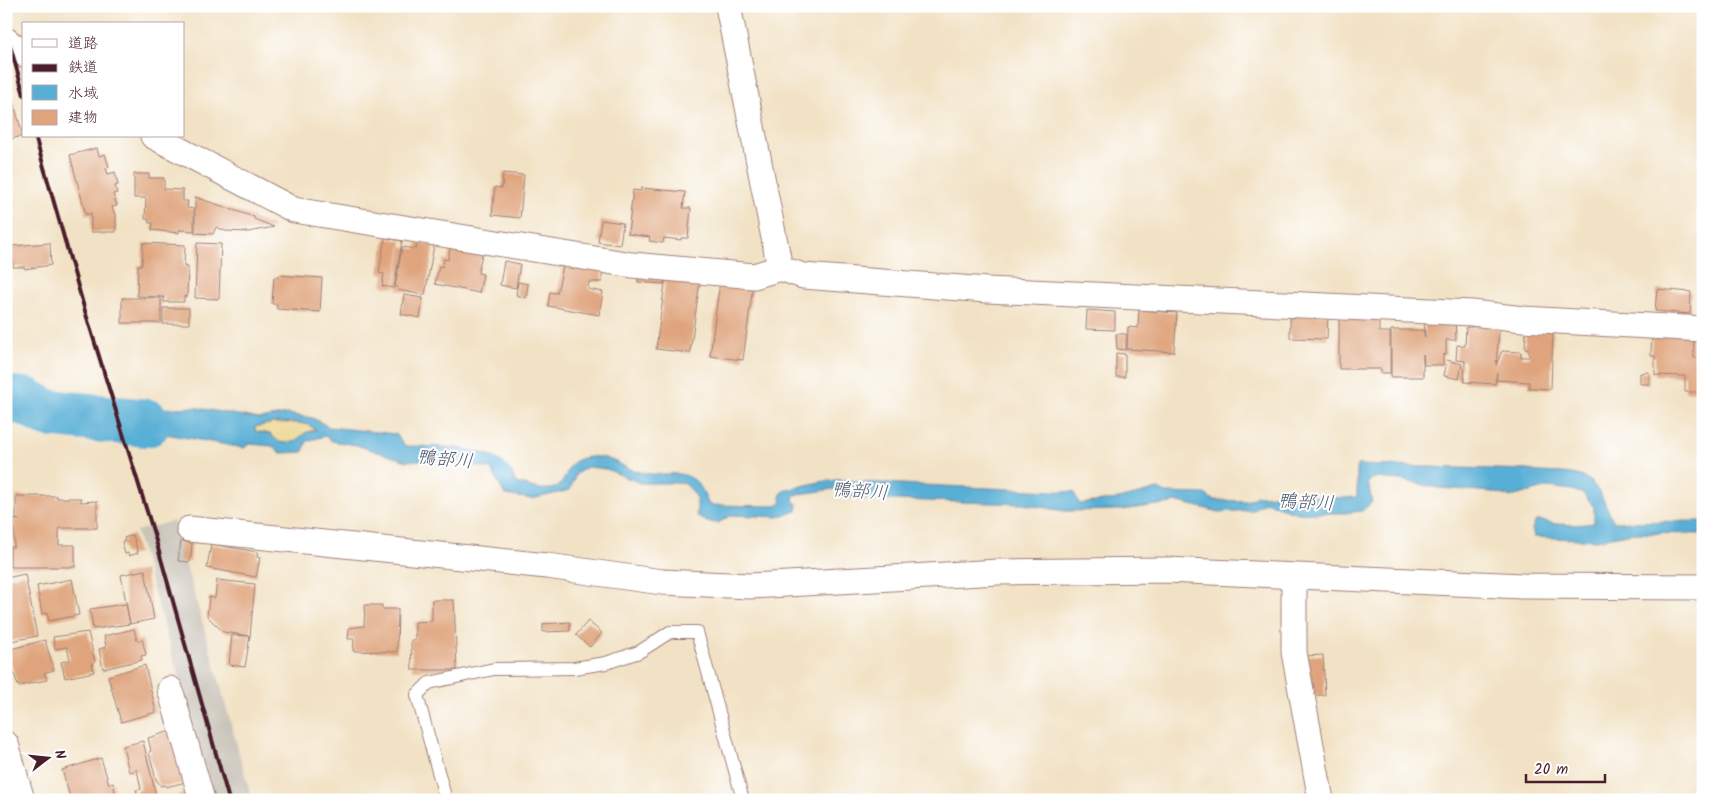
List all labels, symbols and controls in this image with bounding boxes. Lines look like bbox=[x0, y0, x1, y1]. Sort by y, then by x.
legend bbox=[22, 22, 185, 138]
text: 道路 bbox=[68, 32, 98, 56]
text: 鉄道 bbox=[68, 56, 98, 80]
text: 水域 bbox=[68, 82, 98, 106]
text: 建物 bbox=[68, 106, 98, 130]
water label: 鴨部川 bbox=[415, 443, 475, 477]
water label: 鴨部川 bbox=[830, 475, 889, 509]
water label: 鴨部川 bbox=[1277, 487, 1335, 519]
north arrow bbox=[22, 734, 72, 784]
text: N bbox=[48, 747, 71, 762]
scale bar bbox=[1526, 751, 1605, 783]
text: 20 m bbox=[1534, 758, 1568, 782]

